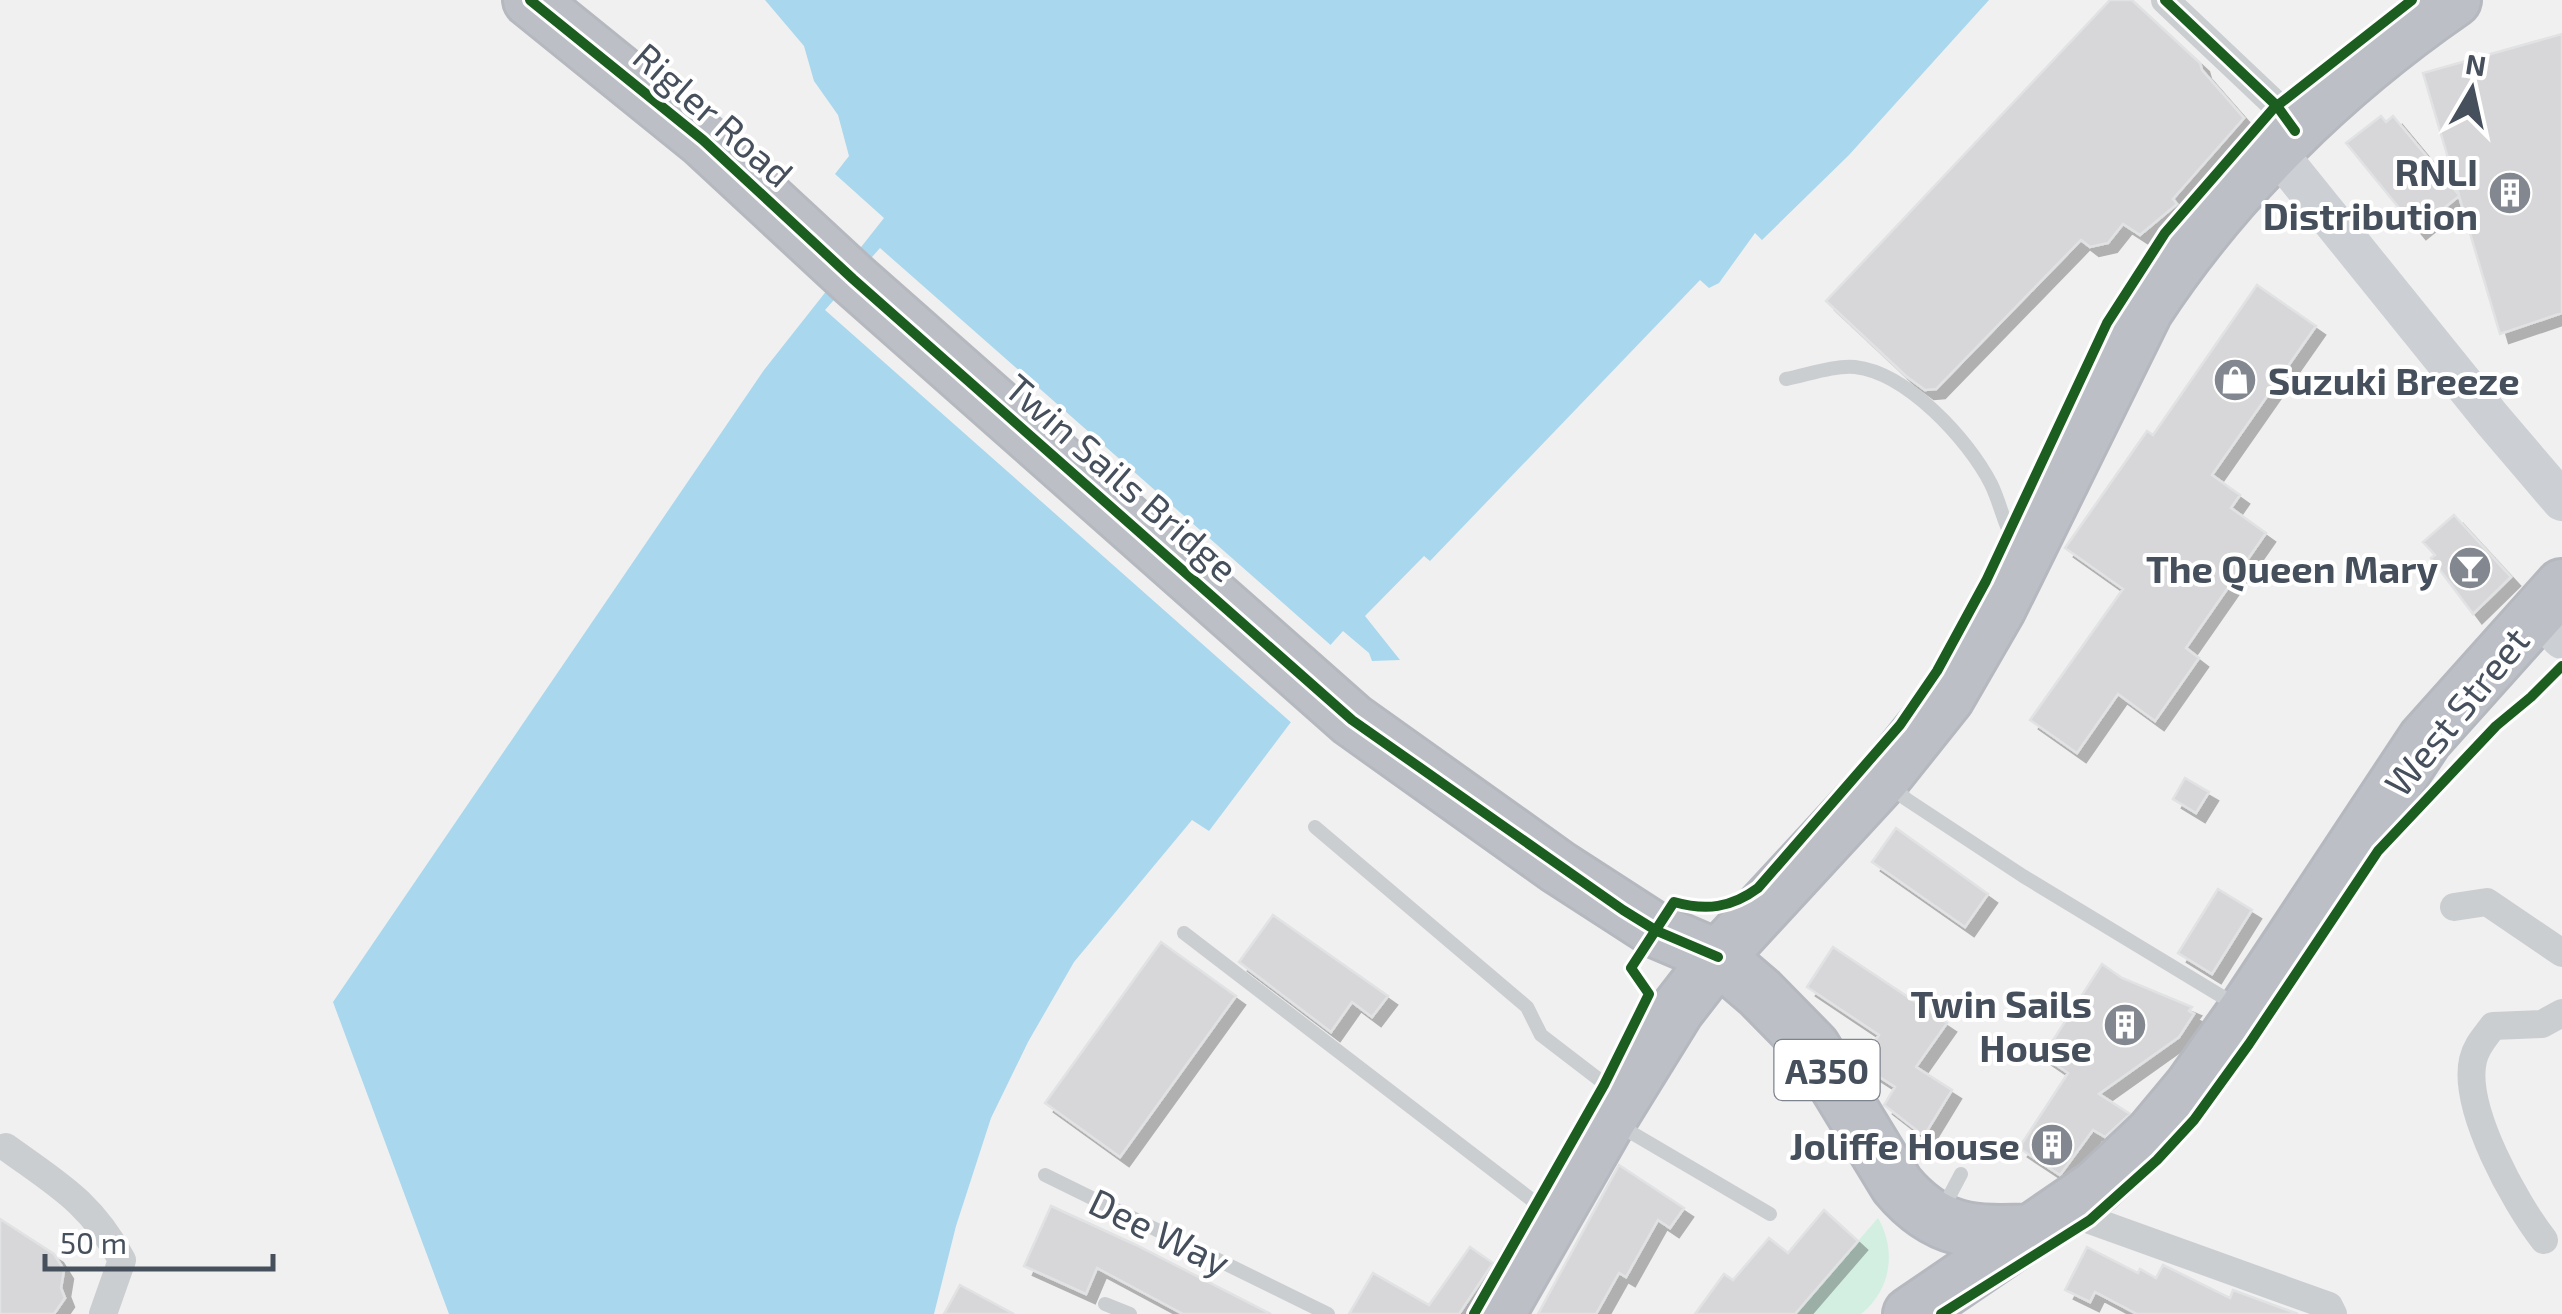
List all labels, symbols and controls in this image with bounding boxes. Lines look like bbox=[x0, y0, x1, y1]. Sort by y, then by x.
street label: Rigler Road bbox=[625, 32, 803, 196]
north arrow bbox=[2422, 40, 2522, 140]
text: N bbox=[2463, 46, 2489, 83]
place label: RNLI Distribution bbox=[2263, 148, 2478, 238]
building icon: RNLI Distribution bbox=[2487, 170, 2533, 216]
shop icon: Suzuki Breeze bbox=[2212, 357, 2258, 403]
place label: Suzuki Breeze bbox=[2268, 357, 2520, 403]
street label: Twin Sails Bridge bbox=[996, 364, 1248, 590]
place label: The Queen Mary bbox=[2146, 545, 2438, 592]
bar icon: The Queen Mary bbox=[2447, 545, 2493, 591]
street label: West Street bbox=[2374, 617, 2538, 805]
place label: Twin Sails House bbox=[1910, 980, 2092, 1070]
building icon: Twin Sails House bbox=[2102, 1002, 2148, 1048]
road number: A350 bbox=[1774, 1040, 1880, 1100]
place label: Joliffe House bbox=[1789, 1122, 2020, 1168]
building icon: Joliffe House bbox=[2029, 1122, 2075, 1168]
street label: Dee Way bbox=[1082, 1177, 1238, 1285]
scale bar bbox=[45, 1209, 272, 1271]
text: 50 m bbox=[60, 1224, 127, 1260]

